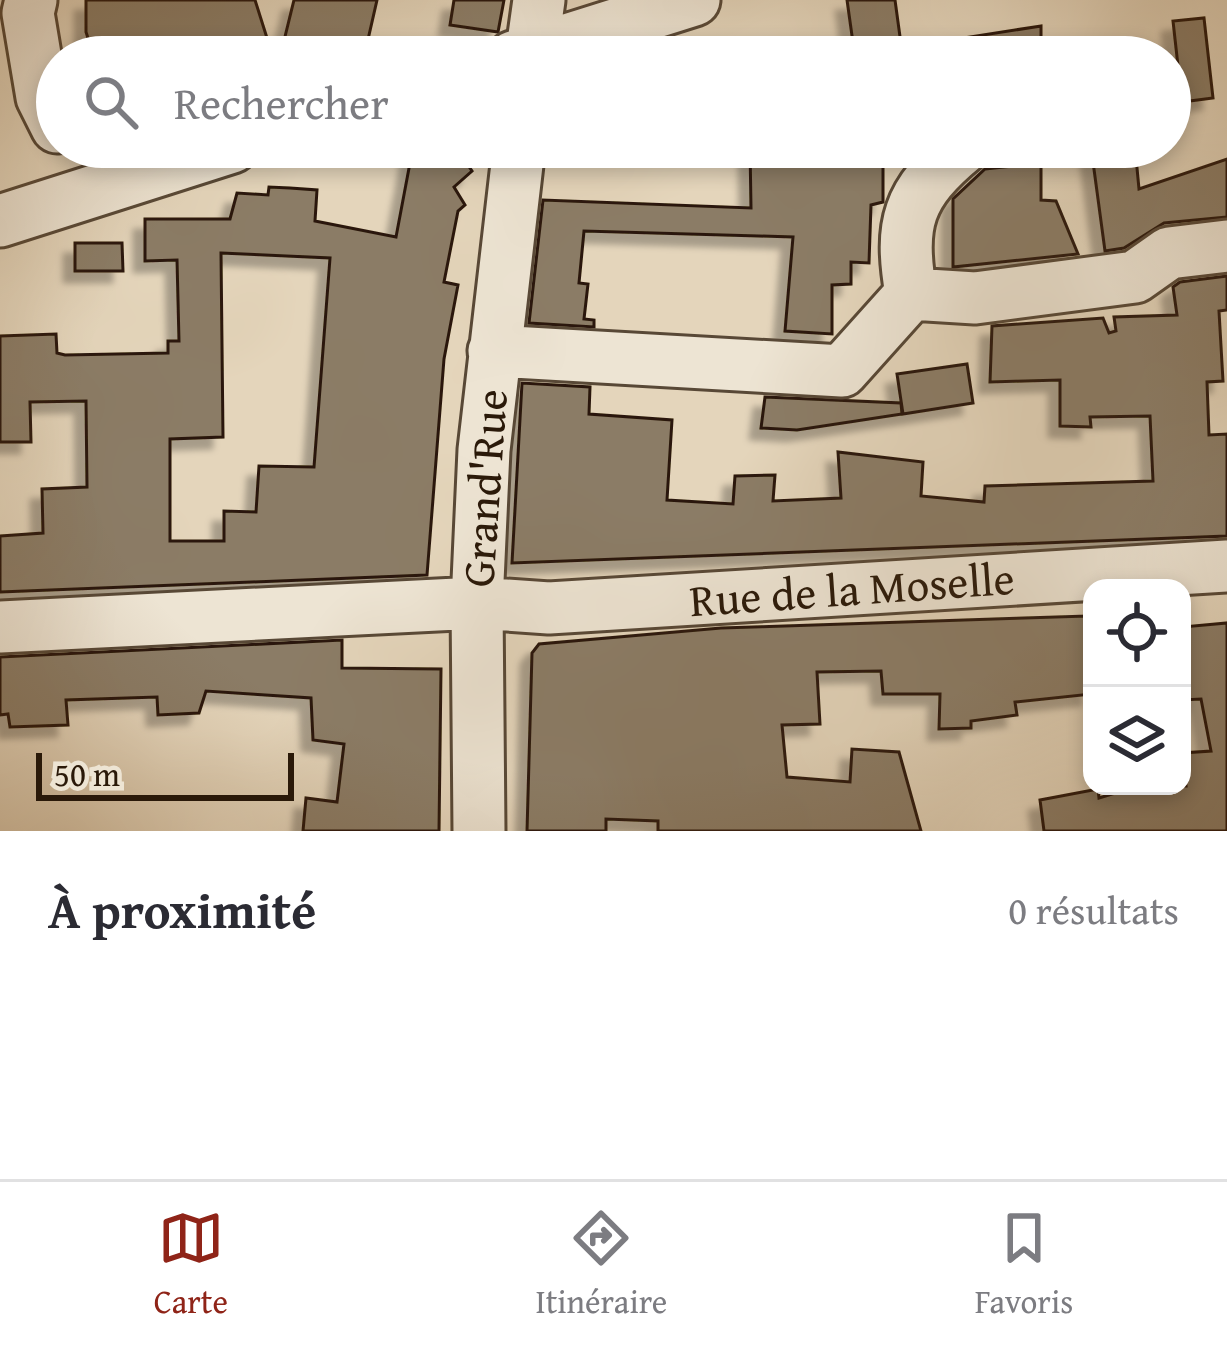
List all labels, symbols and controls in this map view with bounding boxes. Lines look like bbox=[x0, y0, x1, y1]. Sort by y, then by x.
search box bbox=[36, 36, 1191, 168]
icon: search bbox=[78, 69, 144, 135]
text: Rechercher bbox=[174, 70, 389, 135]
street label: Grand'Rue bbox=[444, 387, 523, 589]
street label: Rue de la Moselle bbox=[687, 545, 1017, 632]
map controls bbox=[1083, 579, 1191, 795]
button: locate bbox=[1083, 579, 1191, 687]
button: layers bbox=[1083, 687, 1191, 795]
scale bar bbox=[36, 747, 294, 800]
text: 50 m bbox=[54, 750, 120, 798]
text: À proximité bbox=[48, 872, 316, 947]
text: 0 résultats bbox=[1008, 881, 1179, 938]
tab: Carte bbox=[154, 1205, 228, 1325]
tab: Itinéraire bbox=[535, 1205, 667, 1325]
tab: Favoris bbox=[975, 1205, 1073, 1325]

